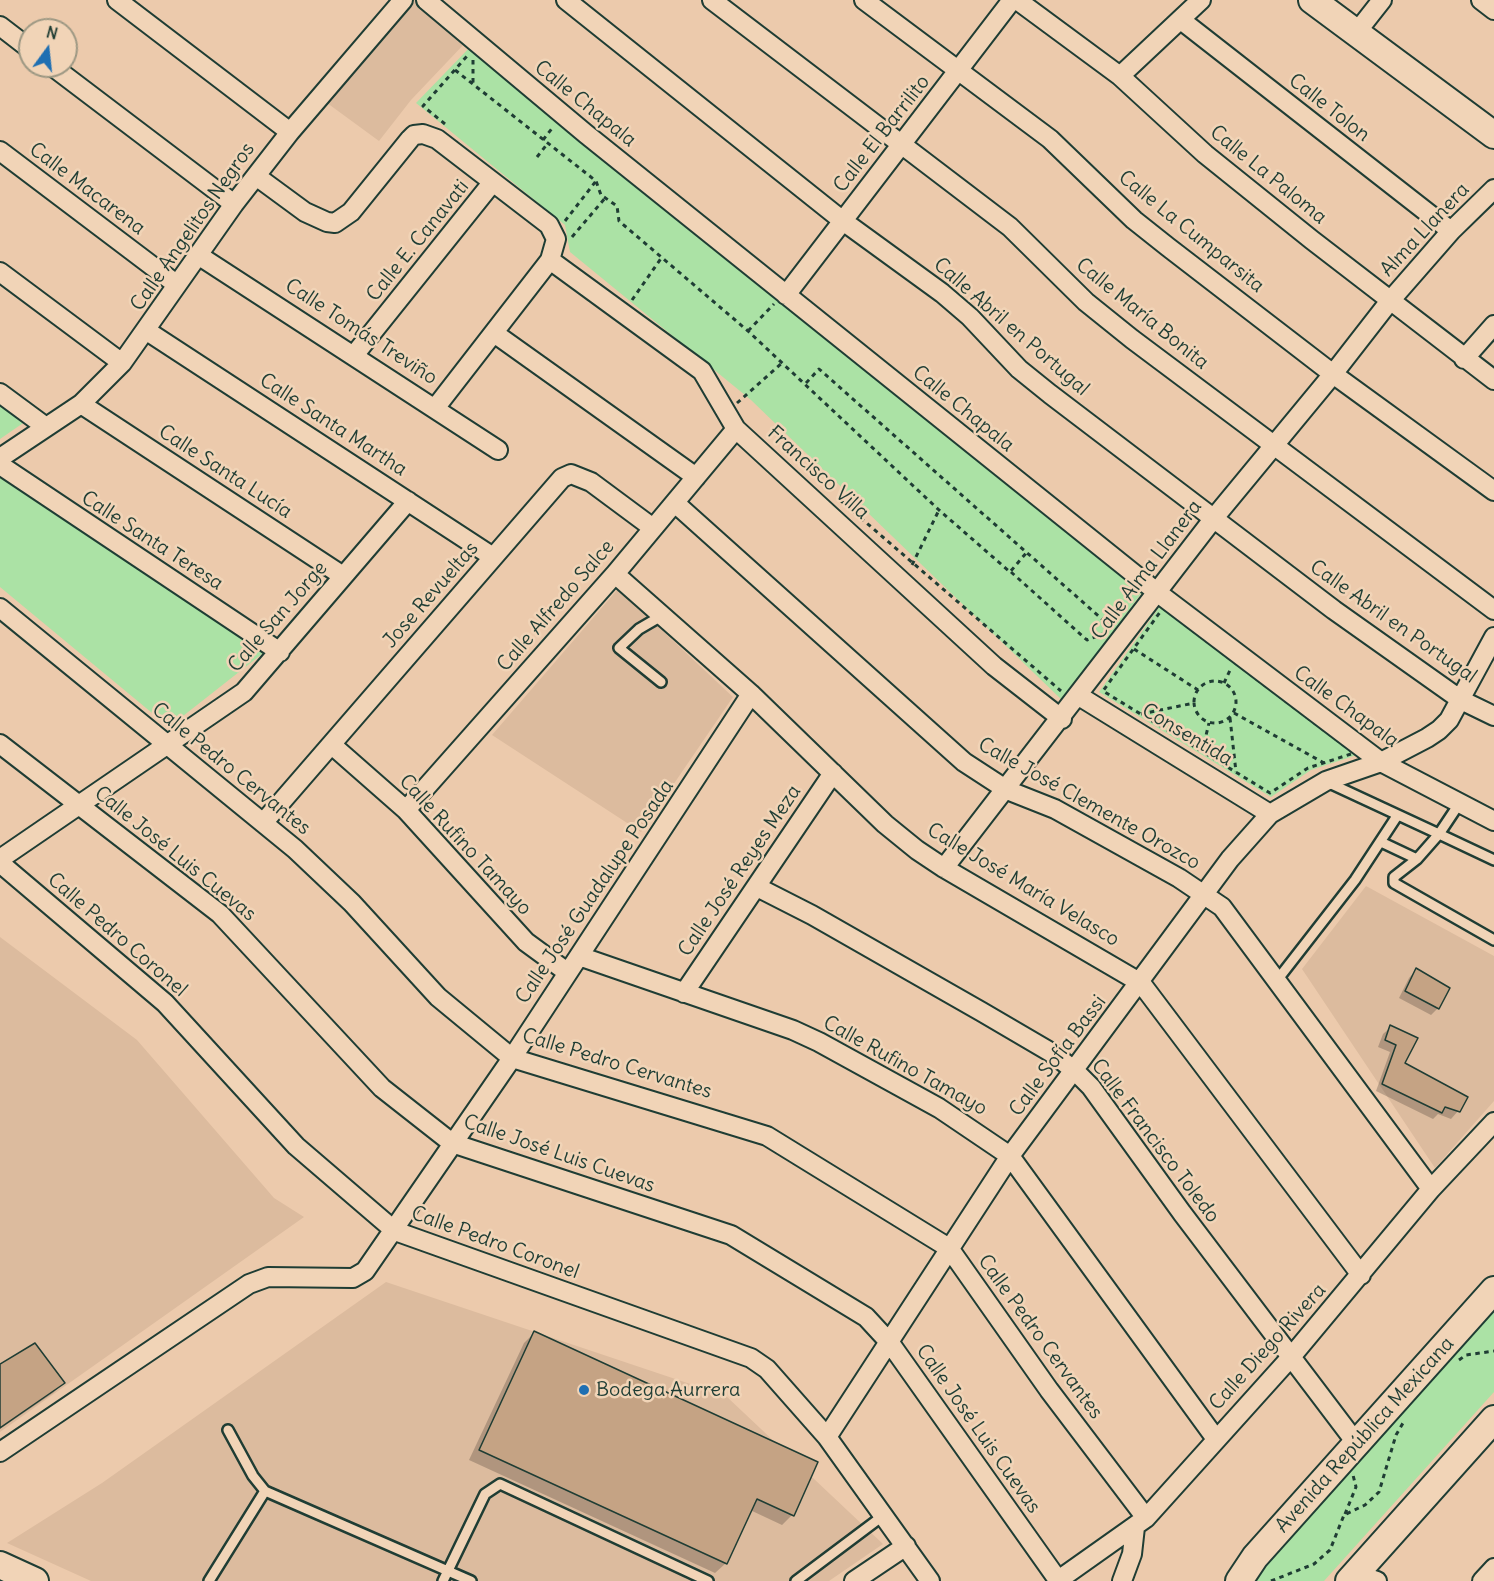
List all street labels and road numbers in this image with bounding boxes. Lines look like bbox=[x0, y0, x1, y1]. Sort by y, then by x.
street label: Calle Chapala bbox=[529, 56, 641, 152]
street label: Calle Tolon bbox=[1284, 69, 1374, 147]
street label: Calle El Barrilito bbox=[829, 71, 935, 197]
street label: Calle La Paloma bbox=[1205, 121, 1331, 229]
street label: Calle Macarena bbox=[24, 138, 150, 240]
street label: Calle Angelitos Negros bbox=[126, 138, 260, 316]
street label: Calle La Cumparsita bbox=[1113, 166, 1269, 298]
street label: Calle E. Canavati bbox=[362, 175, 474, 307]
street label: Alma Llanera bbox=[1375, 178, 1475, 282]
street label: Calle Abril en Portugal bbox=[928, 253, 1094, 401]
street label: Calle María Bonita bbox=[1071, 253, 1213, 375]
street label: Calle Tomás Treviño bbox=[280, 274, 442, 390]
street label: Calle Chapala bbox=[907, 361, 1019, 457]
street label: Calle Santa Martha bbox=[255, 368, 411, 482]
street label: Calle Santa Lucía bbox=[154, 420, 296, 524]
street label: Francisco Villa bbox=[762, 421, 874, 525]
street label: Calle Santa Teresa bbox=[76, 486, 228, 596]
street label: Calle Alma Llanera bbox=[1087, 496, 1207, 644]
street label: Calle Alfredo Salce bbox=[492, 535, 620, 677]
street label: Jose Revueltas bbox=[378, 537, 484, 653]
street label: Calle Abril en Portugal bbox=[1305, 555, 1481, 689]
street label: Calle San Jorge bbox=[223, 557, 333, 677]
street label: Calle Chapala bbox=[1289, 661, 1403, 753]
street label: Calle Pedro Cervantes bbox=[147, 698, 315, 840]
street label: Consentida bbox=[1137, 699, 1237, 771]
street label: Calle José Clemente Orozco bbox=[974, 733, 1204, 875]
street label: Calle Rufino Tamayo bbox=[394, 770, 536, 920]
street label: Calle José Guadalupe Posada bbox=[511, 775, 679, 1009]
street label: Calle José Luis Cuevas bbox=[89, 781, 261, 927]
street label: Calle José Reyes Meza bbox=[674, 781, 806, 961]
street label: Calle José María Velasco bbox=[923, 818, 1123, 952]
street label: Calle Pedro Coronel bbox=[42, 868, 192, 1002]
street label: Calle Sofía Bassi bbox=[1005, 991, 1111, 1121]
street label: Calle Rufino Tamayo bbox=[819, 1011, 991, 1121]
street label: Calle Pedro Cervantes bbox=[519, 1024, 715, 1104]
street label: Calle Francisco Toledo bbox=[1086, 1054, 1224, 1228]
street label: Calle José Luis Cuevas bbox=[460, 1110, 658, 1198]
street label: Calle Pedro Coronel bbox=[408, 1201, 582, 1285]
street label: Calle Pedro Cervantes bbox=[972, 1250, 1108, 1424]
street label: Calle Diego Rivera bbox=[1205, 1279, 1331, 1415]
street label: Avenida República Mexicana bbox=[1271, 1332, 1459, 1538]
street label: Calle José Luis Cuevas bbox=[911, 1340, 1045, 1518]

